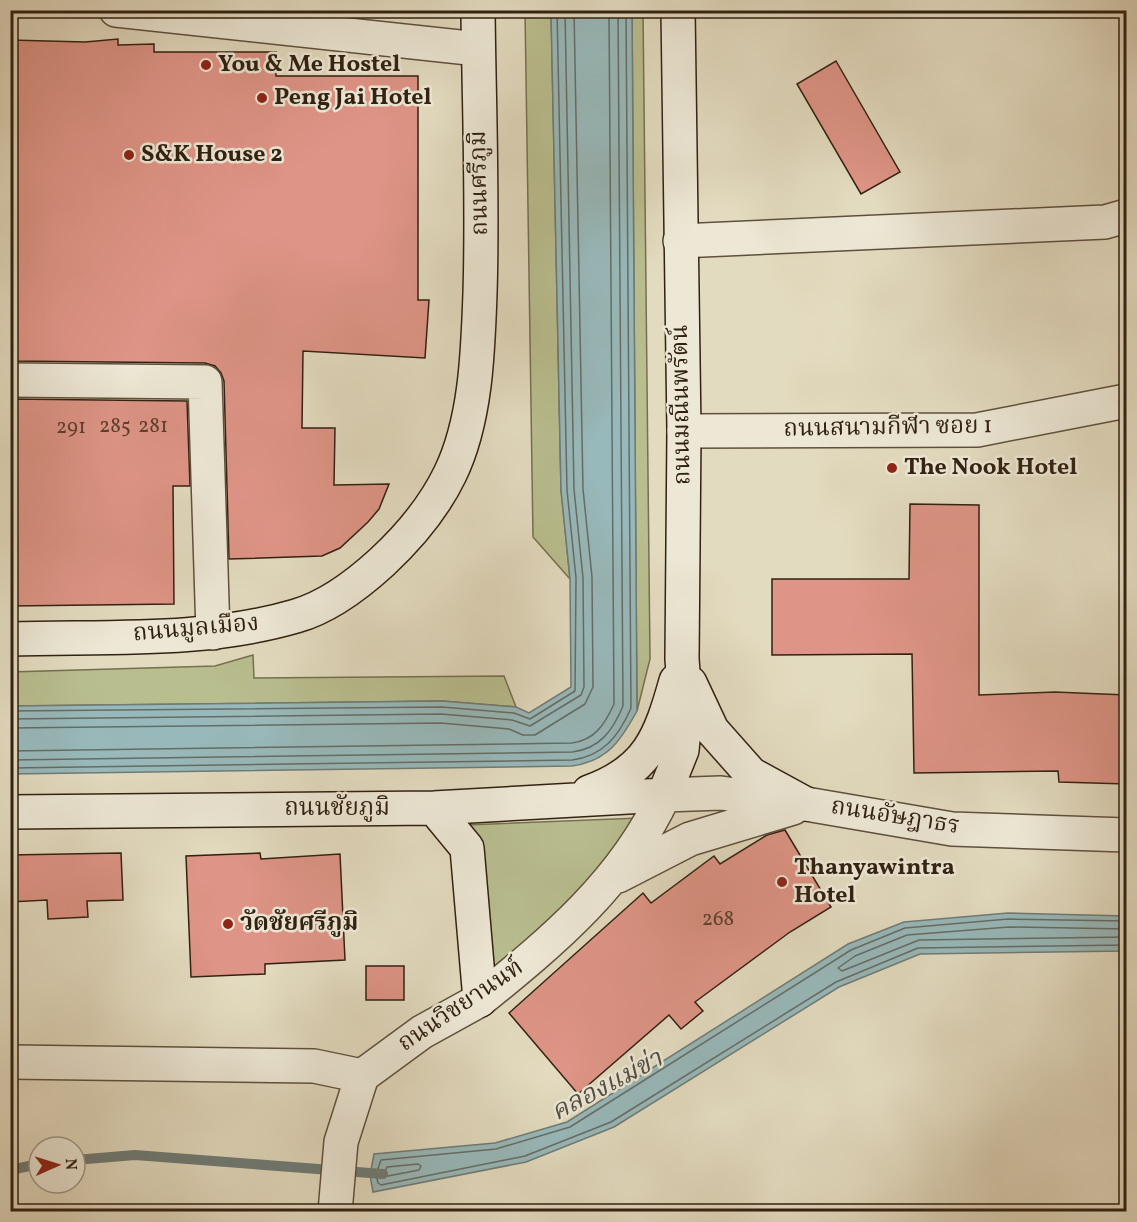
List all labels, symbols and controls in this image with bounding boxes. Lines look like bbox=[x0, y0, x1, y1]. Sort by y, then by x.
place label: You & Me Hostel bbox=[218, 48, 400, 82]
marker: You & Me Hostel bbox=[199, 58, 213, 72]
place label: Peng Jai Hotel bbox=[274, 81, 432, 115]
marker: Peng Jai Hotel bbox=[255, 91, 269, 105]
street label: ถนนศรีภูมิ bbox=[462, 130, 498, 236]
place label: S&K House 2 bbox=[141, 138, 283, 172]
marker: S&K House 2 bbox=[122, 148, 136, 162]
street label: ถนนมณีนพรัตน์ bbox=[663, 325, 700, 485]
street label: ถนนสนามกีฬา ซอย 1 bbox=[783, 409, 993, 447]
house number: 285 bbox=[99, 412, 131, 441]
house number: 281 bbox=[138, 412, 168, 441]
house number: 291 bbox=[56, 413, 86, 442]
place label: The Nook Hotel bbox=[904, 451, 1077, 485]
marker: The Nook Hotel bbox=[885, 461, 899, 475]
street label: ถนนมูลเมือง bbox=[132, 607, 260, 651]
street label: ถนนอัษฎาธร bbox=[828, 790, 962, 844]
street label: ถนนชัยภูมิ bbox=[284, 792, 390, 826]
place label: Thanyawintra Hotel bbox=[794, 851, 955, 913]
marker: Thanyawintra Hotel bbox=[775, 875, 789, 889]
house number: 268 bbox=[702, 905, 734, 934]
place label: วัดชัยศรีภูมิ bbox=[240, 907, 358, 941]
marker: วัดชัยศรีภูมิ bbox=[221, 917, 235, 931]
street label: ถนนวิชยานนท์ bbox=[391, 950, 531, 1061]
water label: คลองแม่ข่า bbox=[545, 1041, 670, 1130]
north arrow bbox=[27, 1135, 87, 1195]
text: N bbox=[59, 1158, 81, 1171]

